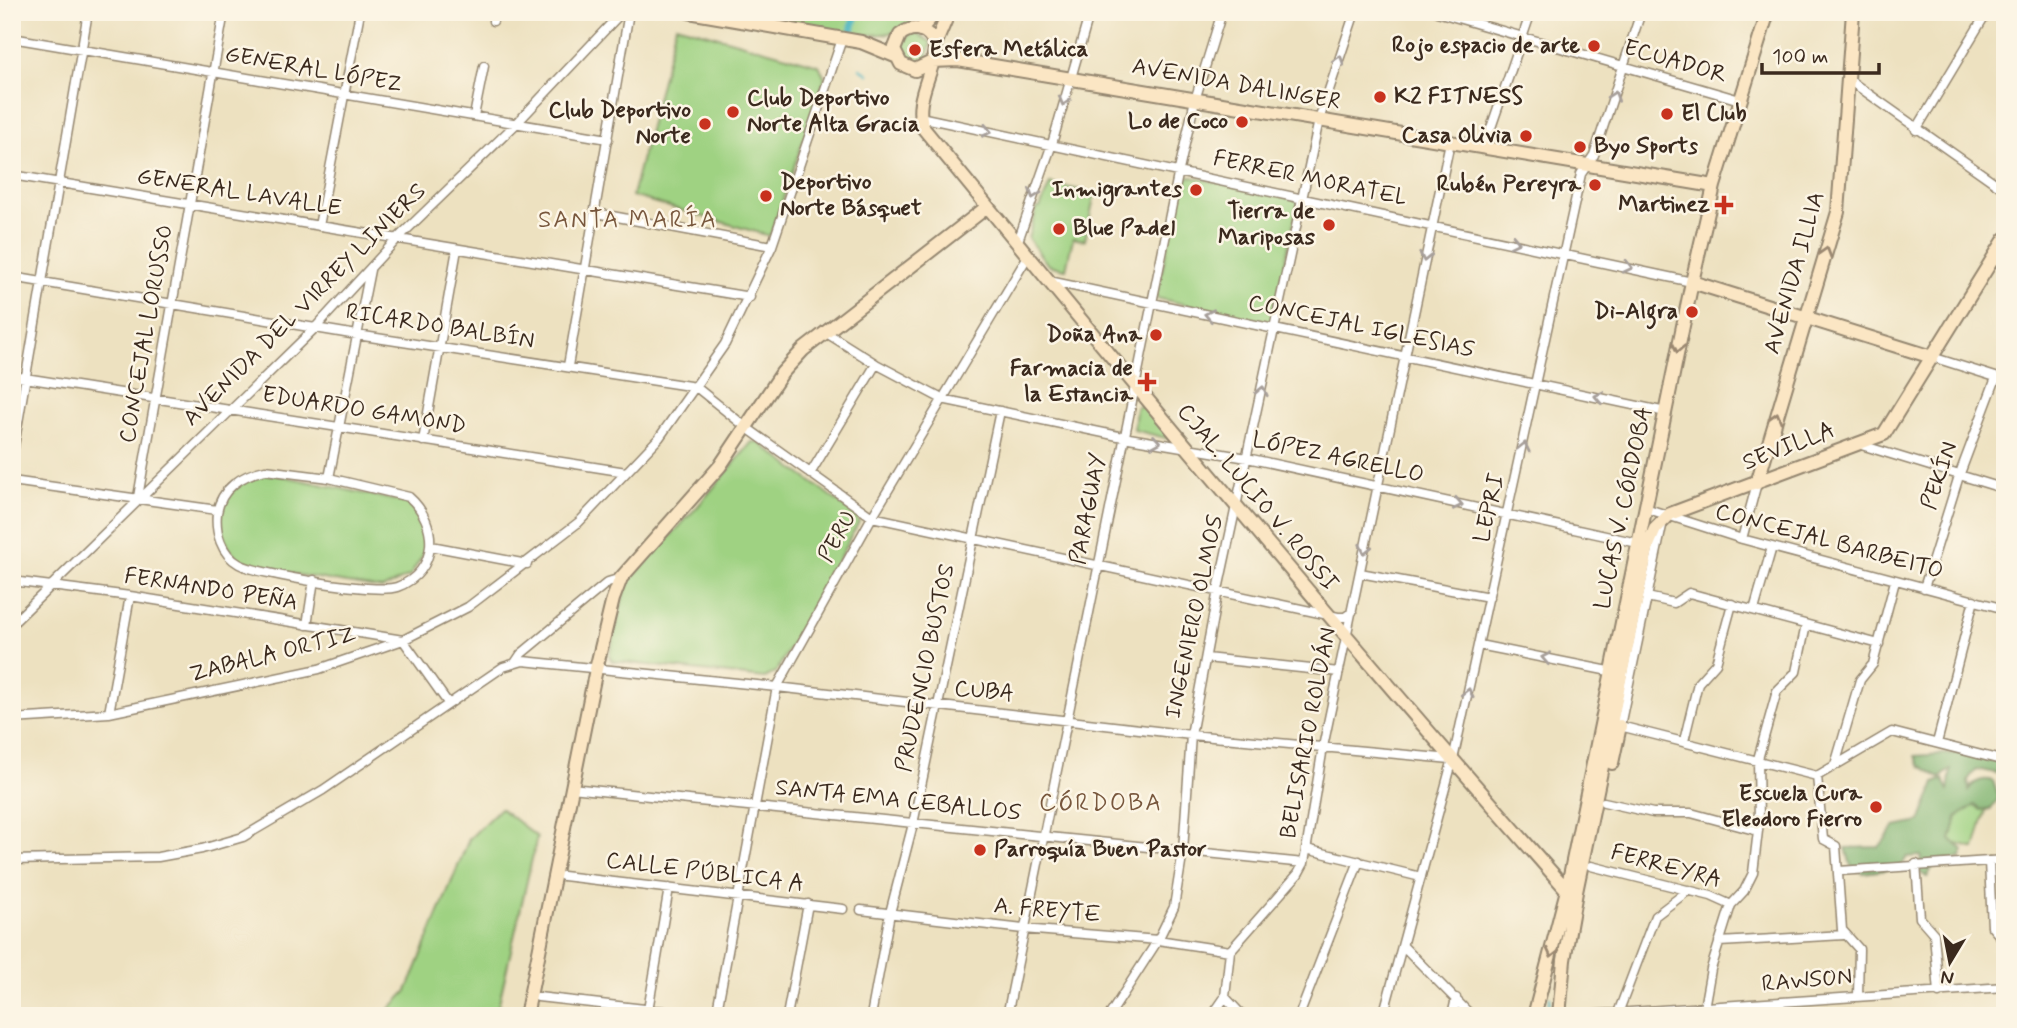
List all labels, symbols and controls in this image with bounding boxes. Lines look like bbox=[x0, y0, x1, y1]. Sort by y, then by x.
place label: Rojo espacio de arte bbox=[1392, 31, 1580, 61]
scale bar bbox=[1762, 32, 1879, 76]
street label: ECUADOR bbox=[1620, 33, 1730, 91]
place label: Esfera Metálica bbox=[929, 35, 1088, 65]
marker: Rojo espacio de arte bbox=[1586, 38, 1602, 54]
street label: GENERAL LÓPEZ bbox=[222, 40, 404, 100]
marker: Esfera Metálica bbox=[907, 42, 923, 58]
text: 100 m bbox=[1772, 43, 1828, 71]
street label: AVENIDA DALINGER bbox=[1129, 52, 1343, 118]
one-way arrow bbox=[1331, 55, 1345, 67]
place label: K2 FITNESS bbox=[1394, 82, 1524, 112]
place label: Club Deportivo Norte Alta Gracia bbox=[747, 84, 920, 140]
marker: K2 FITNESS bbox=[1372, 89, 1388, 105]
one-way arrow bbox=[1605, 90, 1620, 102]
one-way arrow bbox=[1058, 95, 1073, 107]
place label: Club Deportivo Norte bbox=[548, 96, 691, 152]
place label: El Club bbox=[1681, 99, 1747, 129]
marker: Club Deportivo Norte Alta Gracia bbox=[725, 104, 741, 120]
marker: El Club bbox=[1659, 106, 1675, 122]
place label: Lo de Coco bbox=[1128, 107, 1228, 137]
marker: Lo de Coco bbox=[1234, 114, 1250, 130]
marker: Club Deportivo Norte bbox=[697, 116, 713, 132]
place label: Casa Olivia bbox=[1401, 121, 1512, 151]
one-way arrow bbox=[981, 122, 993, 137]
marker: Casa Olivia bbox=[1518, 128, 1534, 144]
place label: Byo Sports bbox=[1594, 132, 1699, 162]
marker: Byo Sports bbox=[1572, 139, 1588, 155]
street label: FERRER MORATEL bbox=[1210, 144, 1410, 214]
street label: GENERAL LAVALLE bbox=[134, 162, 344, 224]
place label: Deportivo Norte Básquet bbox=[780, 168, 922, 224]
place label: Rubén Pereyra bbox=[1436, 170, 1582, 200]
place label: Inmigrantes bbox=[1051, 175, 1183, 207]
street label: AVENIDA DEL VIRREY LINIERS bbox=[177, 177, 433, 433]
marker: Rubén Pereyra bbox=[1587, 177, 1603, 193]
marker: Inmigrantes bbox=[1188, 182, 1204, 198]
one-way arrow bbox=[1028, 187, 1042, 200]
marker: Deportivo Norte Básquet bbox=[758, 188, 774, 204]
street label: AVENIDA ILLIA bbox=[1757, 188, 1833, 358]
place label: Martinez bbox=[1618, 190, 1711, 220]
place label: Tierra de Mariposas bbox=[1218, 197, 1316, 253]
marker: Martinez bbox=[1716, 197, 1732, 213]
district label: SANTA MARÍA bbox=[538, 204, 718, 236]
place label: Blue Padel bbox=[1073, 214, 1176, 244]
marker: Tierra de Mariposas bbox=[1321, 217, 1337, 233]
marker: Blue Padel bbox=[1051, 221, 1067, 237]
street label: CONCEJAL LORUSSO bbox=[113, 222, 181, 446]
one-way arrow bbox=[1509, 234, 1521, 249]
one-way arrow bbox=[1817, 247, 1832, 259]
one-way arrow bbox=[1419, 251, 1434, 263]
one-way arrow bbox=[1622, 259, 1634, 274]
street label: CONCEJAL IGLESIAS bbox=[1245, 288, 1477, 366]
street label: RICARDO BALBÍN bbox=[344, 297, 536, 357]
place label: Di-Algra bbox=[1594, 297, 1678, 330]
marker: Di-Algra bbox=[1684, 304, 1700, 320]
one-way arrow bbox=[1203, 308, 1215, 323]
place label: Doña Ana bbox=[1046, 320, 1143, 350]
marker: Doña Ana bbox=[1148, 327, 1164, 343]
one-way arrow bbox=[1672, 342, 1687, 354]
place label: Farmacia de la Estancia bbox=[1010, 354, 1134, 410]
marker: Farmacia de la Estancia bbox=[1139, 374, 1155, 390]
street label: EDUARDO GAMOND bbox=[260, 380, 468, 442]
one-way arrow bbox=[1254, 385, 1268, 397]
one-way arrow bbox=[1593, 391, 1605, 406]
street label: CJAL. LUCIO V. ROSSI bbox=[1170, 398, 1344, 598]
street label: LUCAS V. CÓRDOBA bbox=[1588, 404, 1660, 612]
one-way arrow bbox=[1768, 411, 1782, 423]
street label: SEVILLA bbox=[1739, 416, 1839, 478]
street label: LÓPEZ AGRELLO bbox=[1249, 425, 1427, 491]
one-way arrow bbox=[1150, 434, 1162, 449]
street label: PEKÍN bbox=[1914, 438, 1966, 514]
one-way arrow bbox=[1515, 441, 1530, 453]
street label: PARAGUAY bbox=[1063, 451, 1115, 567]
street label: LEPRI bbox=[1468, 471, 1512, 545]
one-way arrow bbox=[1452, 495, 1464, 510]
street label: CONCEJAL BARBEITO bbox=[1712, 497, 1946, 587]
street label: PERU bbox=[812, 506, 864, 568]
street label: INGENIERO OLMOS bbox=[1159, 513, 1231, 721]
one-way arrow bbox=[1359, 543, 1374, 555]
street label: FERNANDO PEÑA bbox=[122, 561, 300, 619]
street label: PRUDENCIO BUSTOS bbox=[889, 561, 963, 775]
street label: ZABALA ORTIZ bbox=[187, 620, 360, 690]
street label: BELISARIO ROLDÁN bbox=[1274, 625, 1344, 841]
one-way arrow bbox=[1540, 652, 1552, 667]
street label: CUBA bbox=[953, 674, 1015, 710]
one-way arrow bbox=[1460, 687, 1474, 699]
street label: SANTA EMA CEBALLOS bbox=[774, 773, 1022, 829]
place label: Escuela Cura Eleodoro Fierro bbox=[1721, 779, 1863, 835]
district label: CÓRDOBA bbox=[1039, 788, 1163, 819]
marker: Escuela Cura Eleodoro Fierro bbox=[1868, 799, 1884, 815]
place label: Parroquía Buen Pastor bbox=[994, 835, 1207, 865]
street label: FERREYRA bbox=[1607, 838, 1725, 896]
marker: Parroquía Buen Pastor bbox=[972, 842, 988, 858]
street label: CALLE PÚBLICA A bbox=[604, 846, 806, 900]
street label: A. FREYTE bbox=[992, 891, 1102, 931]
north arrow bbox=[1916, 926, 1986, 996]
one-way arrow bbox=[1545, 947, 1560, 959]
street label: RAWSON bbox=[1760, 962, 1854, 1000]
text: N bbox=[1939, 964, 1956, 991]

